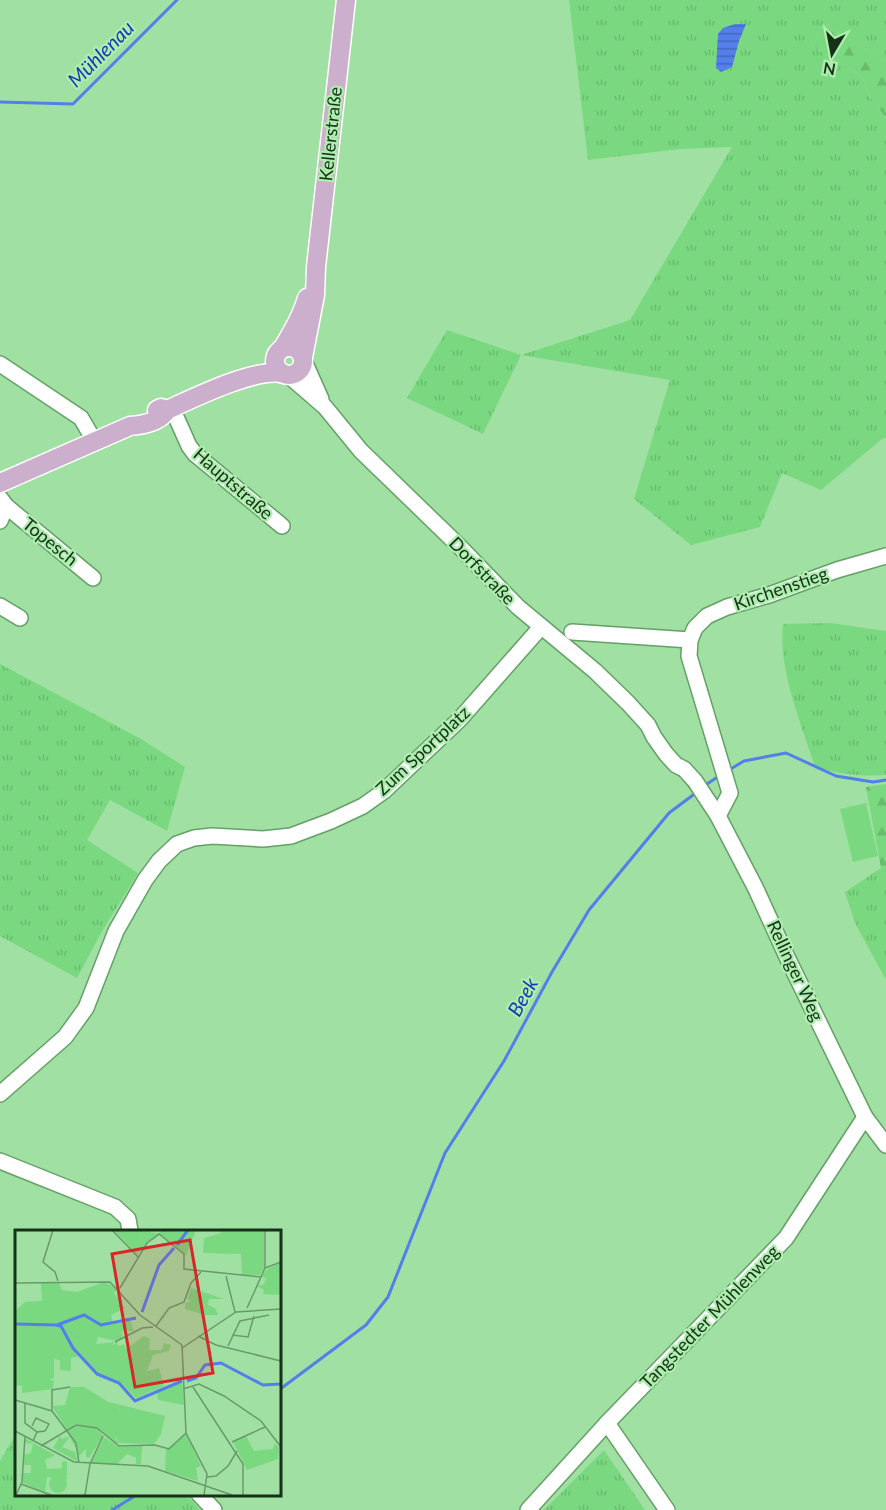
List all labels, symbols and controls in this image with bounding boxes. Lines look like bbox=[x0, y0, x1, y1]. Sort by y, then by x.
water label: Mühlenau bbox=[62, 15, 138, 91]
north arrow bbox=[802, 24, 862, 84]
text: N bbox=[822, 59, 837, 80]
street label: Kellerstraße bbox=[314, 86, 346, 182]
street label: Hauptstraße bbox=[189, 443, 278, 524]
street label: Topesch bbox=[19, 512, 83, 570]
street label: Dorfstraße bbox=[445, 532, 521, 609]
street label: Kirchenstieg bbox=[731, 562, 831, 614]
street label: Zum Sportplatz bbox=[371, 701, 474, 799]
street label: Rellinger Weg bbox=[763, 917, 829, 1025]
water label: Beek bbox=[502, 973, 543, 1020]
inset map bbox=[15, 1230, 280, 1495]
street label: Tangstedter Mühlenweg bbox=[635, 1240, 783, 1393]

